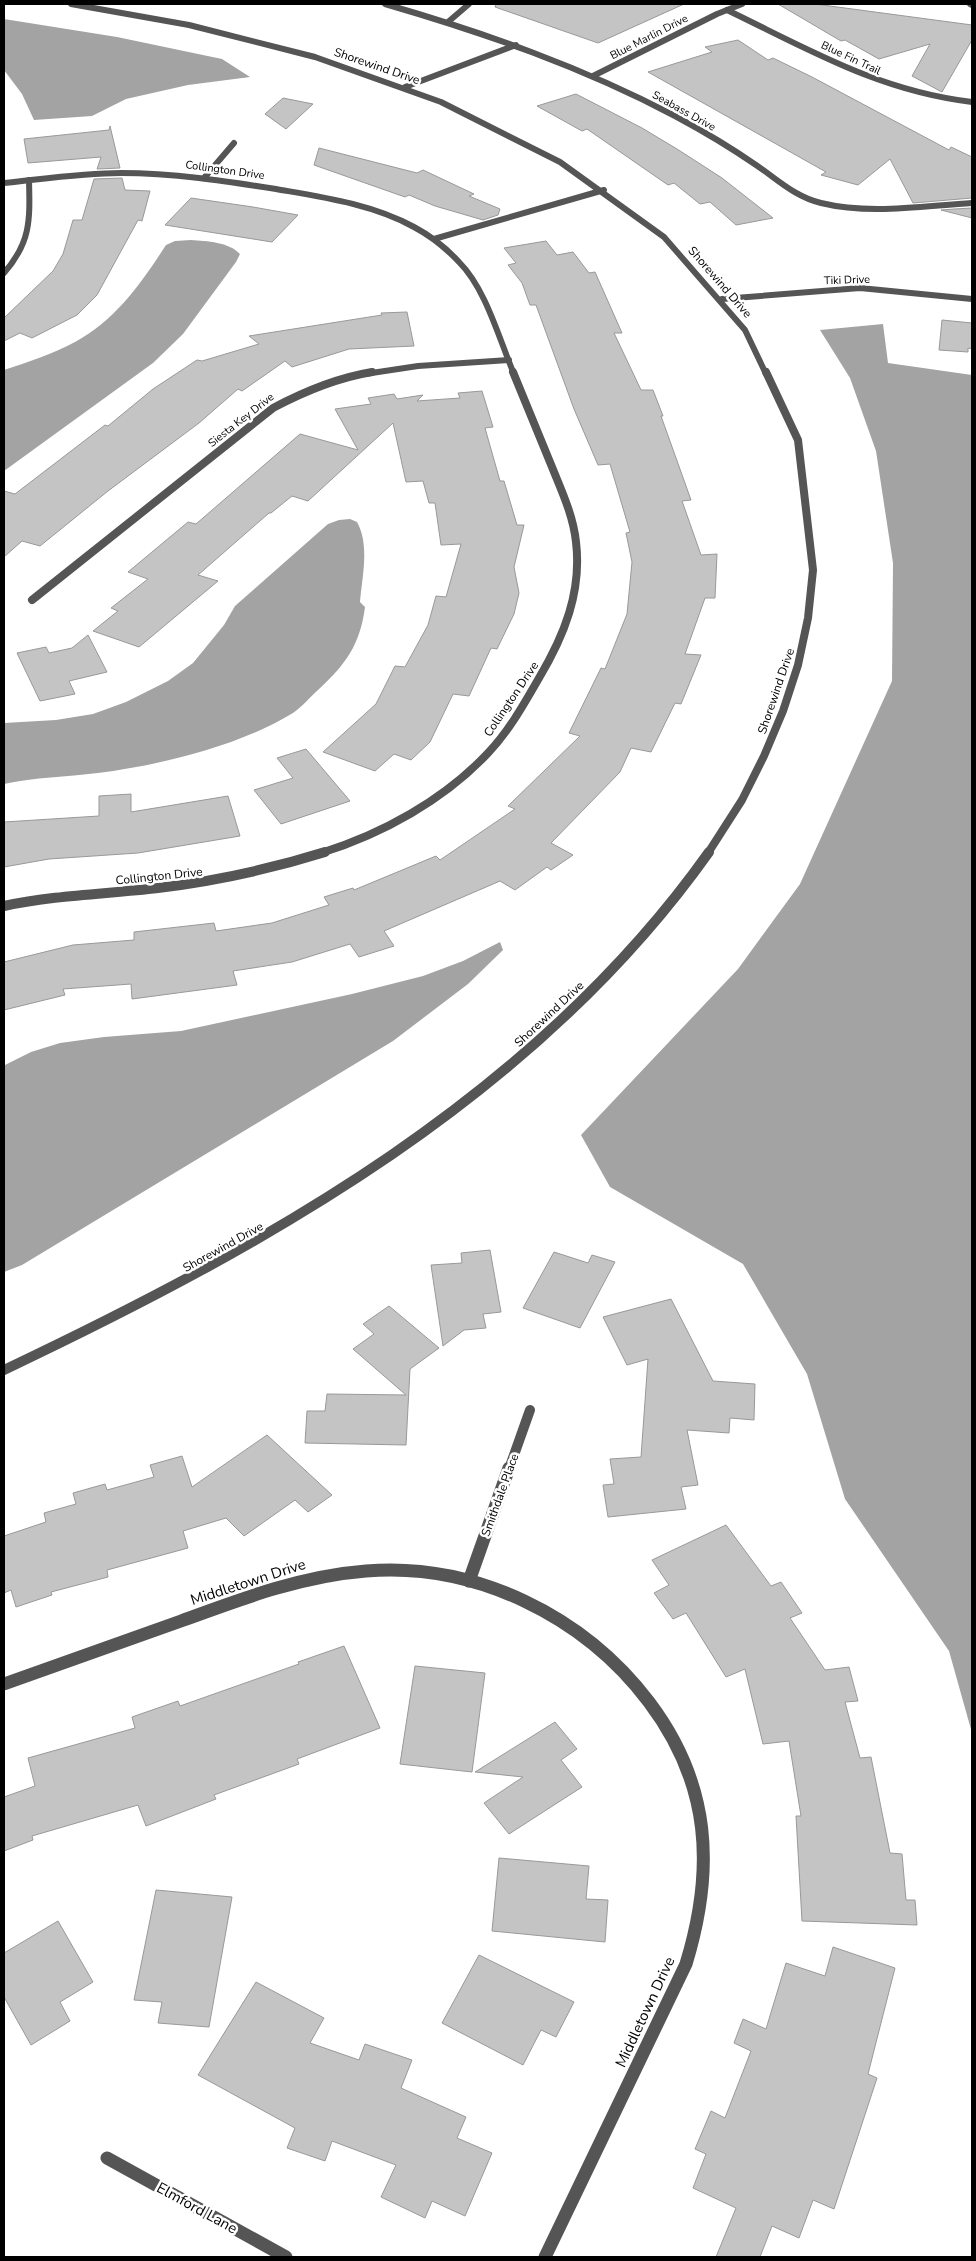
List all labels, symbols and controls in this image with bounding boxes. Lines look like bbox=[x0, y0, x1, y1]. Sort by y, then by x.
street label: Blue Marlin Drive bbox=[607, 11, 691, 63]
street label: Blue Fin Trail bbox=[819, 38, 884, 79]
street label: Shorewind Drive bbox=[332, 44, 422, 88]
street label: Seabass Drive bbox=[650, 87, 718, 135]
street label: Collington Drive bbox=[184, 157, 266, 183]
street label: Shorewind Drive bbox=[685, 243, 755, 321]
street label: Tiki Drive bbox=[824, 272, 870, 288]
street label: Siesta Key Drive bbox=[205, 389, 277, 451]
street label: Shorewind Drive bbox=[754, 646, 798, 736]
street label: Collington Drive bbox=[480, 658, 542, 740]
street label: Collington Drive bbox=[115, 863, 203, 889]
street label: Shorewind Drive bbox=[511, 978, 587, 1050]
street label: Shorewind Drive bbox=[180, 1218, 266, 1276]
street label: Smithdale Place bbox=[478, 1451, 522, 1539]
street label: Middletown Drive bbox=[188, 1554, 308, 1610]
street label: Middletown Drive bbox=[611, 1953, 679, 2071]
street label: Elmford Lane bbox=[153, 2178, 241, 2238]

